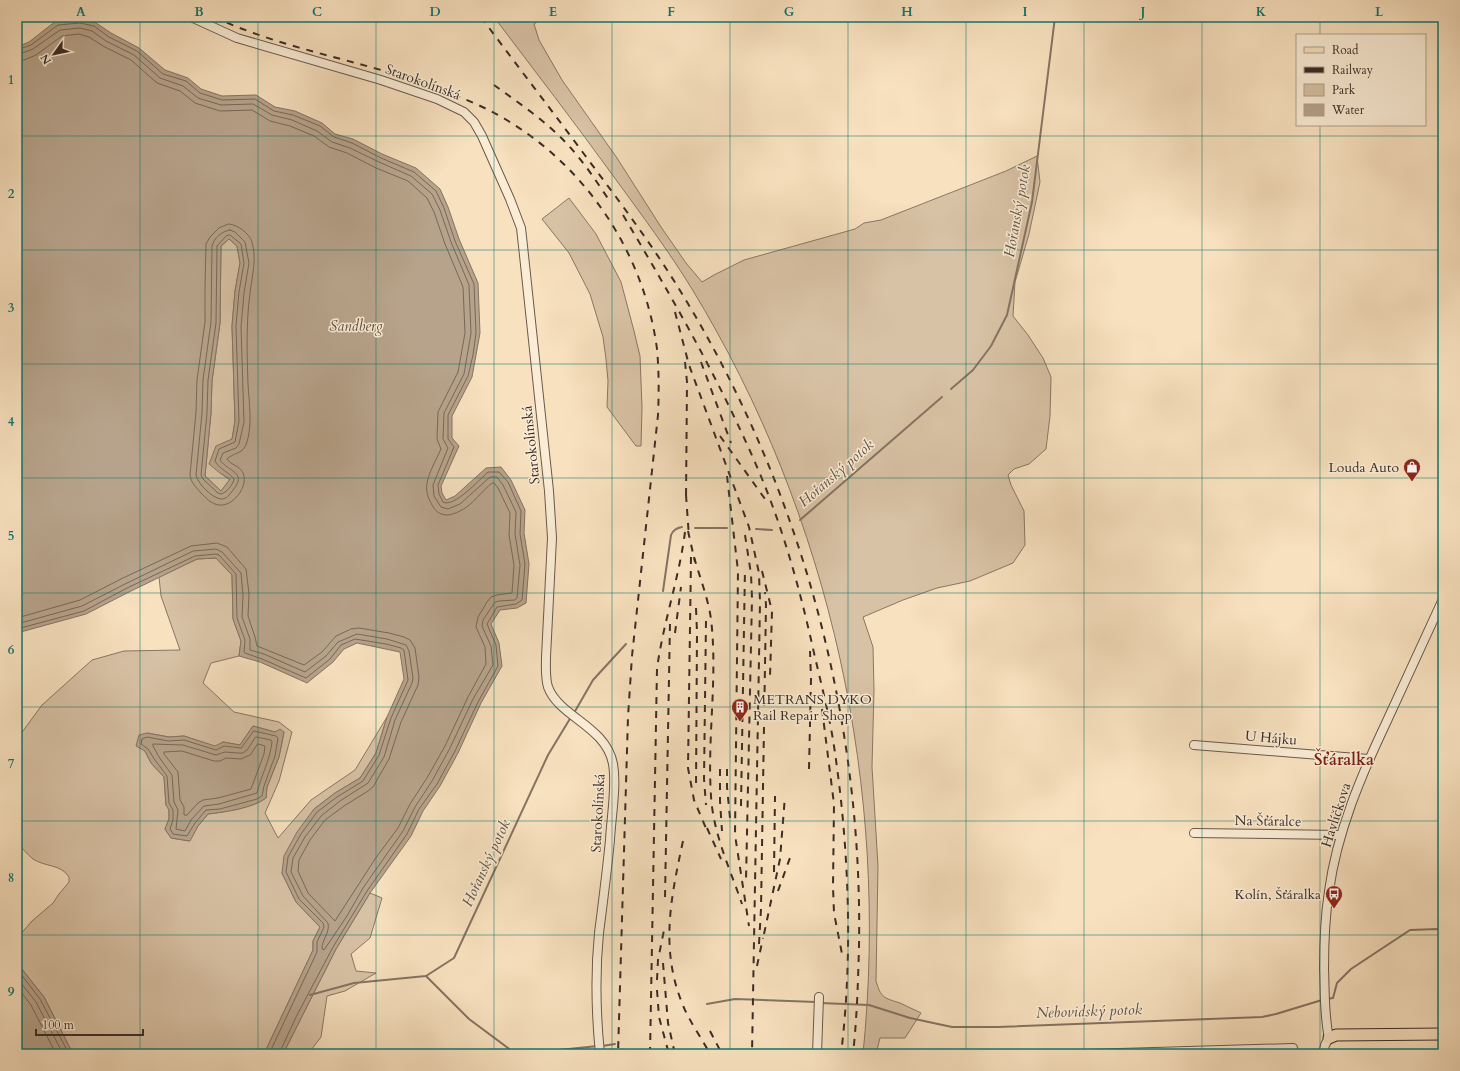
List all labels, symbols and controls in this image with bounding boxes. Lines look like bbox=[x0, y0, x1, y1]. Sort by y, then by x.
text: A bbox=[76, 3, 86, 21]
text: B bbox=[194, 3, 204, 21]
text: C bbox=[312, 3, 322, 21]
text: D bbox=[429, 3, 441, 21]
text: E bbox=[549, 3, 557, 21]
text: F bbox=[667, 3, 675, 21]
text: G bbox=[784, 3, 795, 21]
text: H bbox=[901, 3, 913, 21]
text: I bbox=[1022, 3, 1028, 21]
text: J bbox=[1139, 3, 1146, 21]
text: K bbox=[1256, 3, 1267, 21]
text: L bbox=[1375, 3, 1384, 21]
north arrow bbox=[34, 34, 74, 74]
legend bbox=[1296, 34, 1426, 126]
text: Road bbox=[1332, 42, 1359, 58]
text: N bbox=[37, 51, 55, 67]
street label: Starokolínská bbox=[383, 60, 463, 104]
text: Railway bbox=[1332, 62, 1374, 78]
text: 1 bbox=[8, 71, 14, 89]
text: Park bbox=[1332, 82, 1356, 98]
text: Water bbox=[1331, 102, 1365, 118]
water label: Hořanský potok bbox=[999, 162, 1035, 259]
text: 2 bbox=[8, 185, 15, 203]
text: 3 bbox=[8, 299, 15, 317]
water label: Sandberg bbox=[329, 316, 383, 336]
street label: Starokolínská bbox=[517, 405, 545, 485]
text: 4 bbox=[8, 413, 15, 431]
water label: Hořanský potok bbox=[794, 434, 878, 511]
shop icon: Louda Auto bbox=[1402, 457, 1422, 482]
place label: Louda Auto bbox=[1328, 458, 1399, 477]
text: 5 bbox=[8, 527, 14, 545]
text: 6 bbox=[8, 641, 15, 659]
place label: METRANS DYKO Rail Repair Shop bbox=[753, 690, 872, 725]
building icon: METRANS DYKO Rail Repair Shop bbox=[730, 697, 750, 722]
street label: U Hájku bbox=[1244, 726, 1298, 750]
district label: Šťáralka bbox=[1314, 747, 1374, 771]
text: 7 bbox=[8, 755, 15, 773]
street label: Starokolínská bbox=[586, 773, 610, 853]
street label: Havlíčkova bbox=[1317, 780, 1355, 850]
street label: Na Šťáralce bbox=[1235, 811, 1301, 831]
water label: Hořanský potok bbox=[457, 816, 515, 910]
text: 8 bbox=[8, 869, 14, 887]
bus stop icon: Kolín, Šťáralka bbox=[1324, 884, 1344, 909]
place label: Kolín, Šťáralka bbox=[1235, 885, 1321, 904]
text: 9 bbox=[8, 983, 15, 1001]
water label: Nebovidský potok bbox=[1036, 999, 1143, 1023]
scale bar bbox=[36, 1011, 143, 1037]
text: 100 m bbox=[42, 1017, 75, 1033]

